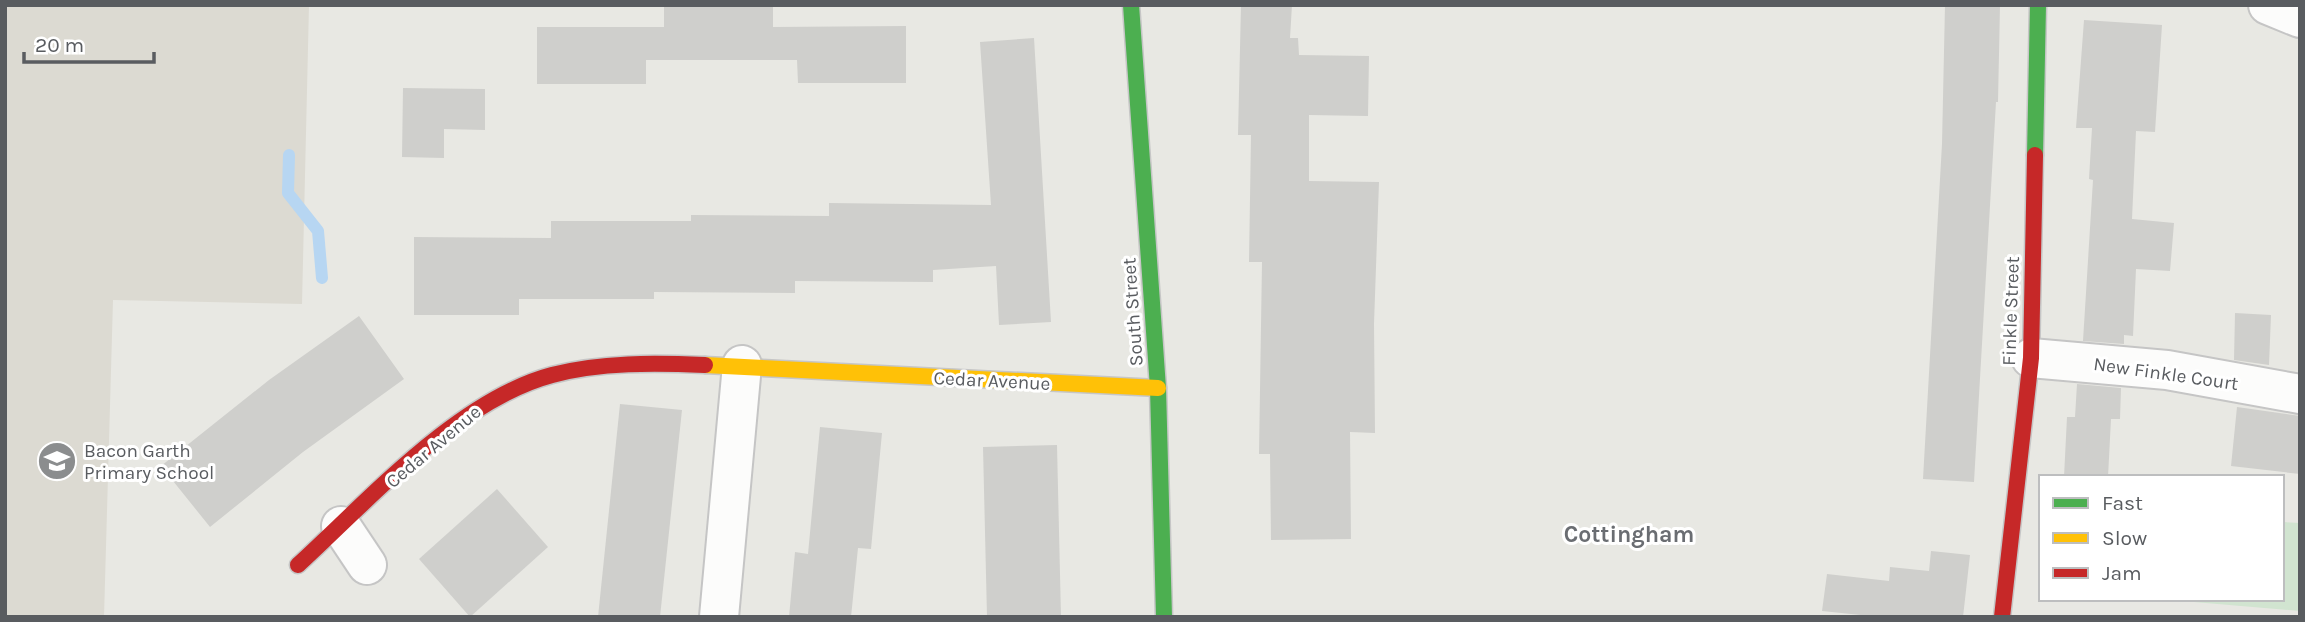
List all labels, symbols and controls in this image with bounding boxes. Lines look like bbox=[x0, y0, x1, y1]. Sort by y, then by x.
scale bar bbox=[24, 21, 154, 65]
text: 20 m bbox=[35, 33, 84, 57]
street label: Finkle Street bbox=[1998, 256, 2024, 366]
street label: South Street bbox=[1118, 257, 1148, 367]
street label: New Finkle Court bbox=[2092, 353, 2240, 395]
street label: Cedar Avenue bbox=[933, 367, 1051, 395]
street label: Cedar Avenue bbox=[382, 401, 486, 493]
school or university icon: Bacon Garth Primary School bbox=[36, 440, 78, 482]
place label: Bacon Garth Primary School bbox=[84, 440, 214, 484]
legend bbox=[2039, 475, 2284, 601]
text: Fast bbox=[2102, 491, 2143, 515]
district label: Cottingham bbox=[1564, 521, 1694, 548]
text: Slow bbox=[2102, 526, 2147, 550]
text: Jam bbox=[2102, 561, 2142, 585]

